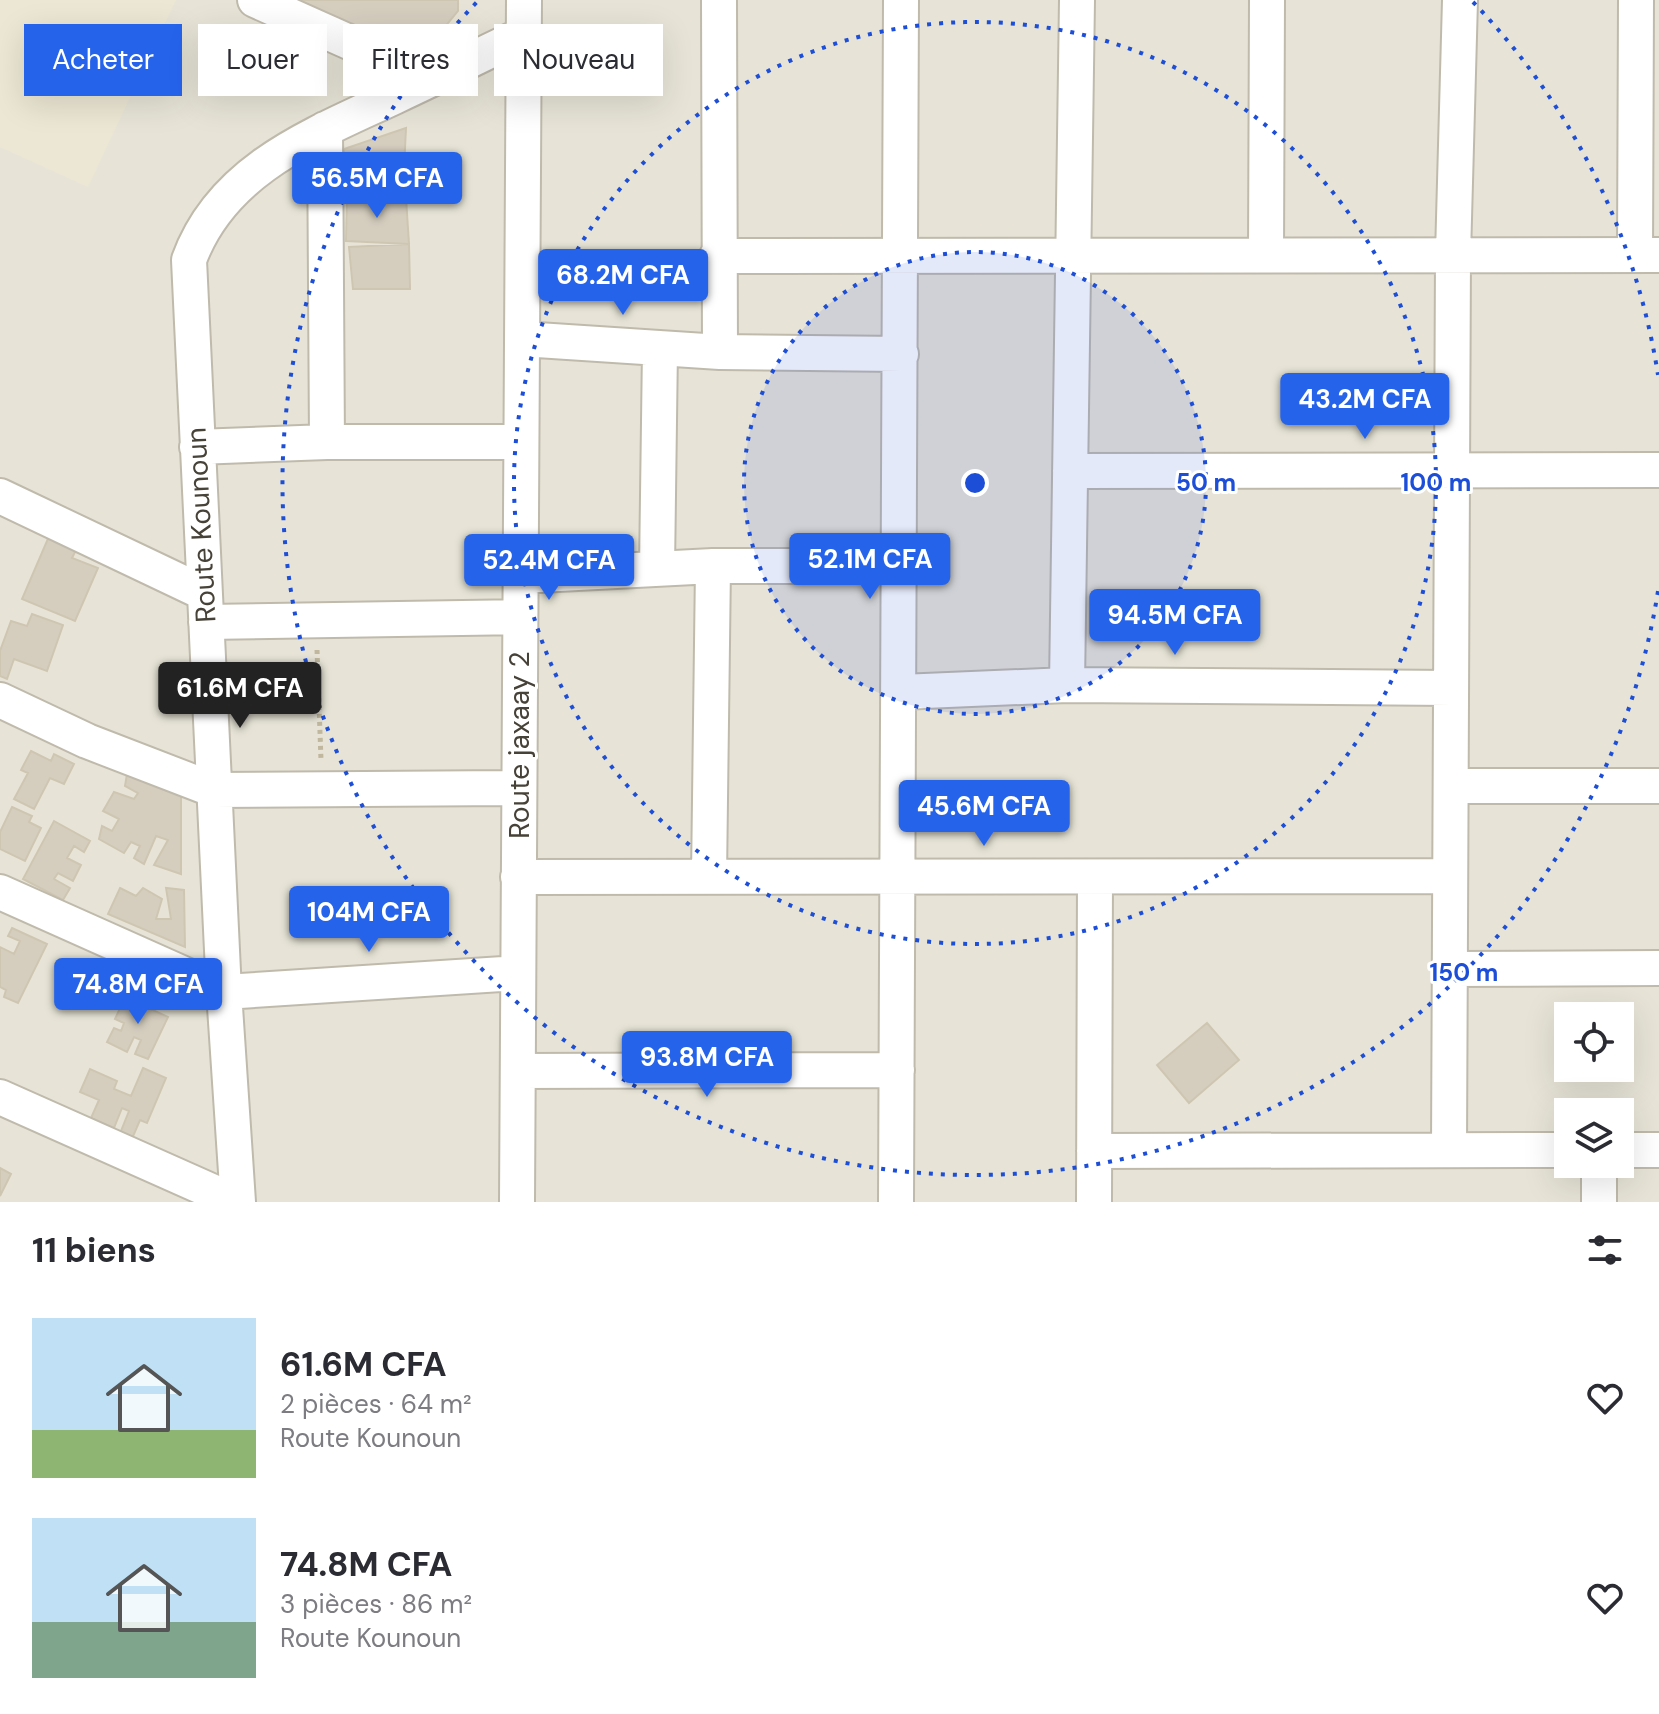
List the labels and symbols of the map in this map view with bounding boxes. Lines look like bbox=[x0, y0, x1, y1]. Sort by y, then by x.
pin: 56.5M CFA bbox=[285, 152, 469, 220]
pin: 68.2M CFA bbox=[531, 249, 715, 317]
pin: 43.2M CFA bbox=[1273, 373, 1457, 441]
street label: Route Kounoun bbox=[177, 427, 225, 623]
text: 50 m bbox=[1176, 467, 1236, 498]
text: 100 m bbox=[1401, 467, 1471, 498]
centre of rings bbox=[961, 469, 989, 497]
pin: 52.1M CFA bbox=[778, 533, 962, 601]
pin: 52.4M CFA bbox=[457, 534, 641, 602]
pin: 94.5M CFA bbox=[1083, 589, 1267, 657]
street label: Route jaxaay 2 bbox=[501, 651, 538, 839]
pin: 61.6M CFA bbox=[148, 662, 332, 730]
pin: 45.6M CFA bbox=[892, 780, 1076, 848]
pin: 104M CFA bbox=[286, 886, 452, 954]
text: 150 m bbox=[1430, 957, 1498, 988]
pin: 74.8M CFA bbox=[46, 958, 230, 1026]
pin: 93.8M CFA bbox=[615, 1031, 799, 1099]

